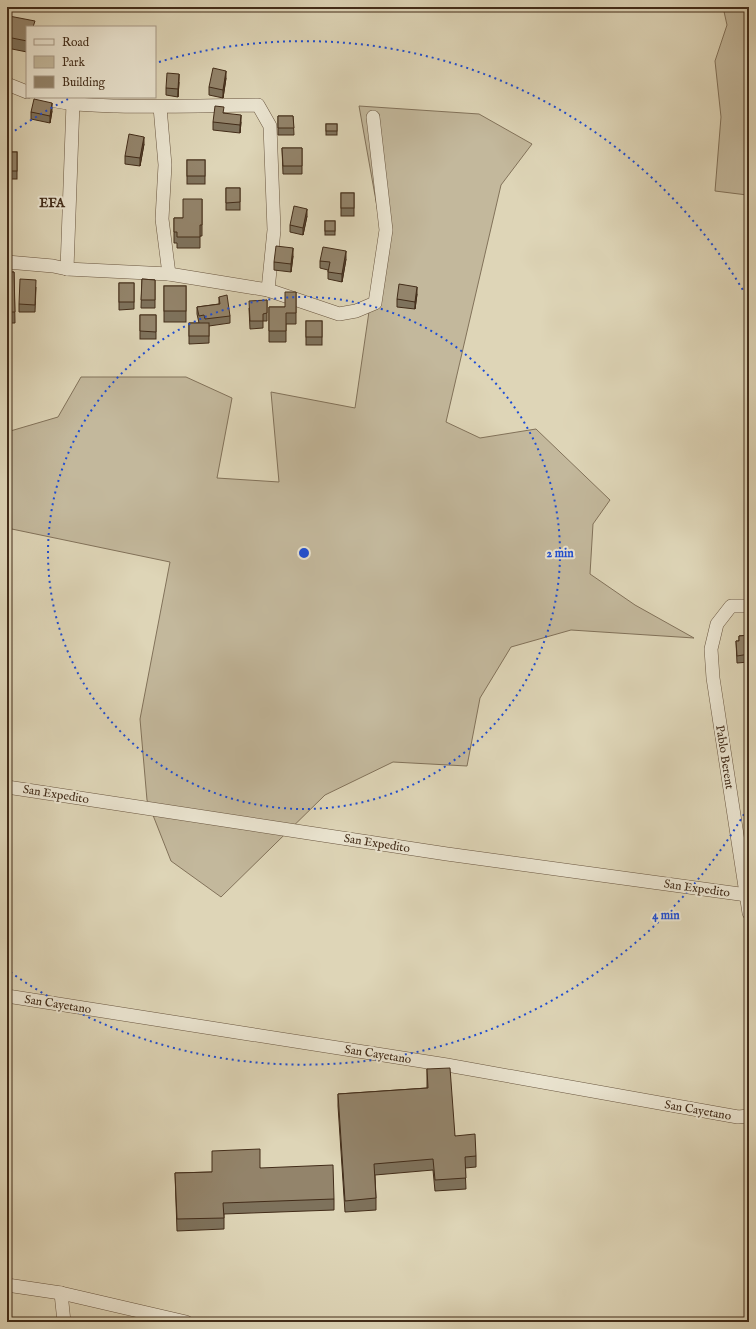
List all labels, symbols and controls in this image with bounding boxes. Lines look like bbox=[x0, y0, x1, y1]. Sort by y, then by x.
legend bbox=[26, 26, 156, 98]
text: Road bbox=[62, 35, 90, 50]
text: Park bbox=[62, 55, 85, 70]
text: Building bbox=[62, 75, 106, 90]
district label: EFA bbox=[39, 195, 66, 212]
centre of rings bbox=[297, 546, 311, 560]
text: 2 min bbox=[546, 546, 574, 561]
street label: Pablo Berent bbox=[712, 724, 737, 790]
street label: San Expedito bbox=[22, 782, 91, 808]
street label: San Expedito bbox=[343, 831, 412, 857]
street label: San Expedito bbox=[663, 876, 731, 902]
text: 4 min bbox=[652, 908, 680, 923]
street label: San Cayetano bbox=[23, 992, 93, 1017]
street label: San Cayetano bbox=[343, 1042, 413, 1067]
street label: San Cayetano bbox=[663, 1097, 733, 1124]

